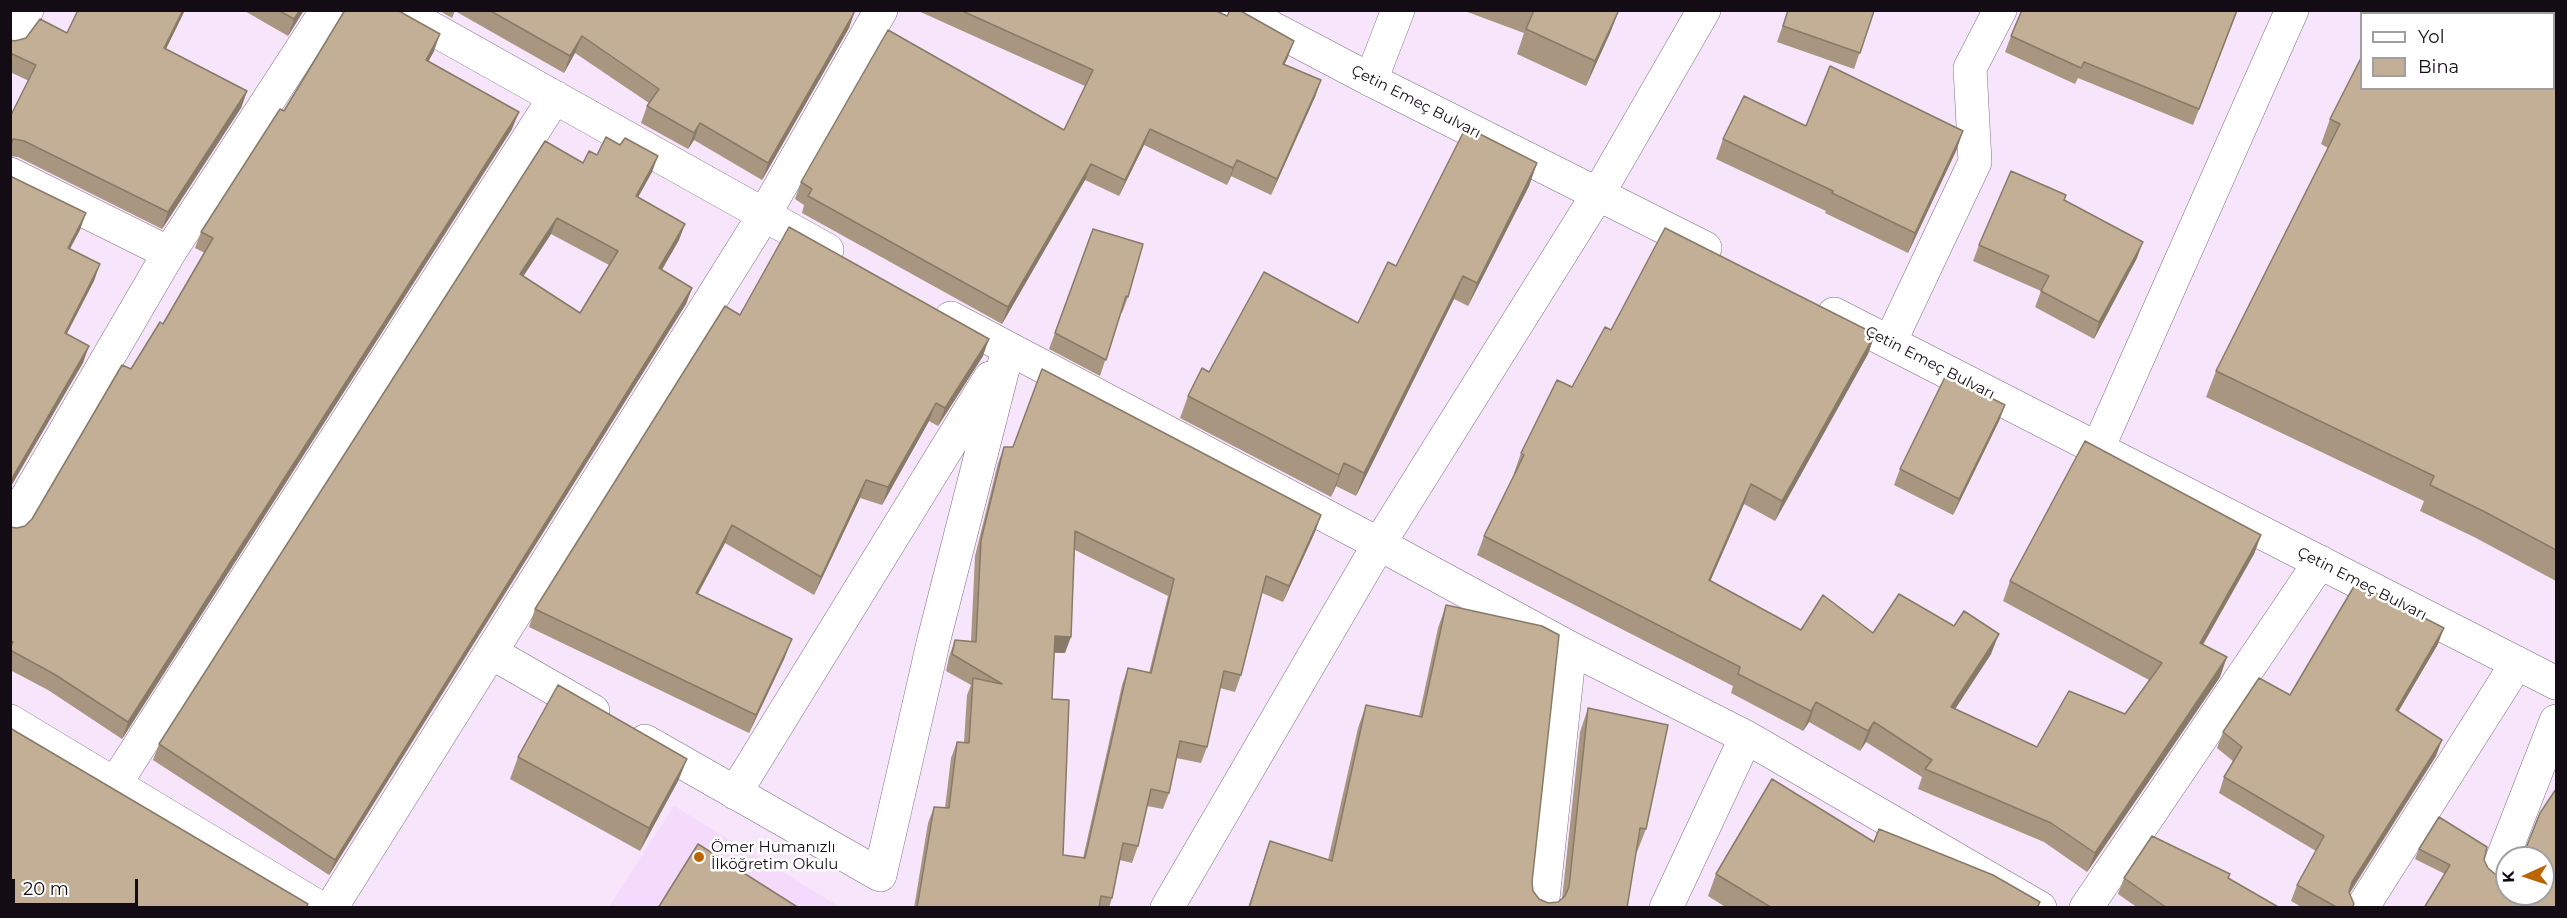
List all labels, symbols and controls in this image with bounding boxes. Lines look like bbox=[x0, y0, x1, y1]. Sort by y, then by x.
legend bbox=[2360, 12, 2555, 90]
text: Yol bbox=[2418, 26, 2444, 48]
text: Bina bbox=[2418, 56, 2459, 78]
street label: Çetin Emeç Bulvarı bbox=[1348, 62, 1484, 142]
street label: Çetin Emeç Bulvarı bbox=[1862, 323, 1998, 403]
street label: Çetin Emeç Bulvarı bbox=[2294, 544, 2430, 624]
place label: Ömer Humanızlı İlköğretim Okulu bbox=[711, 839, 838, 874]
north arrow bbox=[2495, 846, 2555, 906]
marker: Ömer Humanızlı İlköğretim Okulu bbox=[692, 850, 706, 864]
scale bar bbox=[15, 867, 141, 905]
text: K bbox=[2499, 870, 2518, 883]
text: 20 m bbox=[23, 878, 69, 900]

